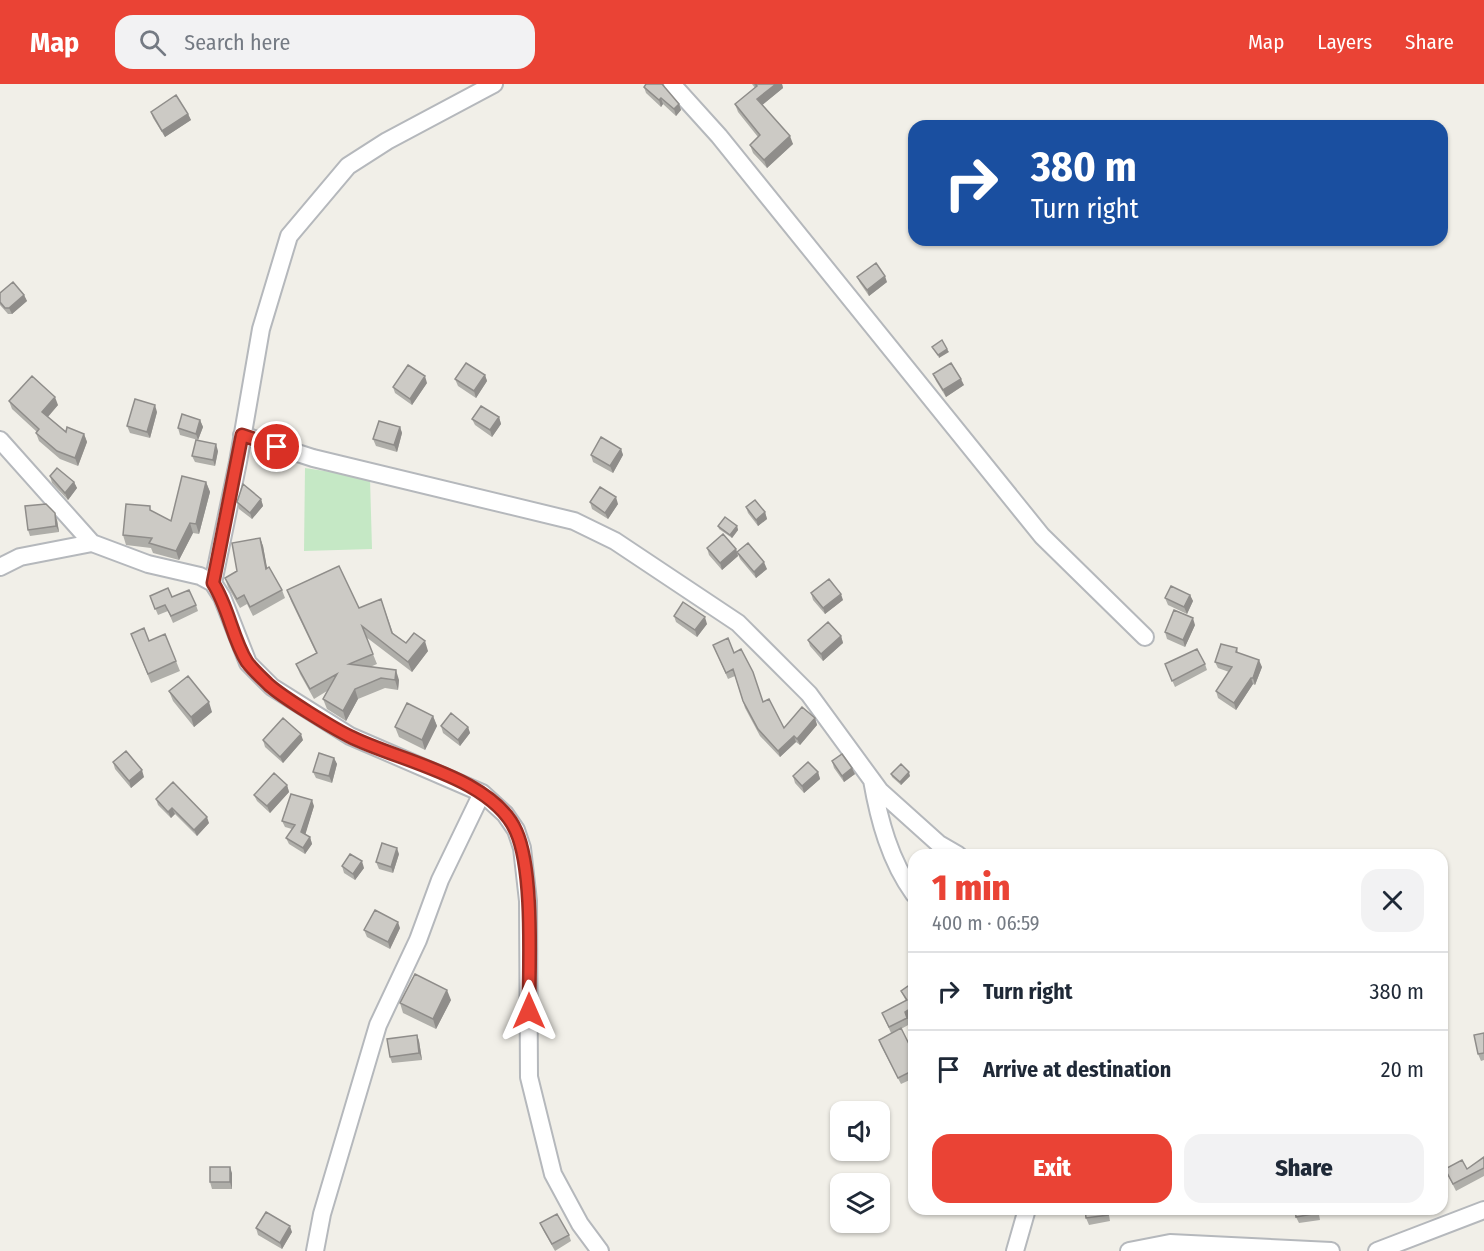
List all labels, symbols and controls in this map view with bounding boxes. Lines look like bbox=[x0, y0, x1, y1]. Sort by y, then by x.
search box bbox=[115, 15, 535, 69]
text: Map bbox=[30, 26, 79, 59]
icon: search bbox=[136, 26, 169, 59]
text: Search here bbox=[184, 29, 290, 56]
text: Map bbox=[1248, 29, 1284, 55]
text: Layers bbox=[1317, 29, 1372, 55]
text: Share bbox=[1405, 29, 1454, 55]
text: 380 m bbox=[1031, 142, 1137, 192]
icon: right bbox=[932, 144, 1010, 222]
text: Turn right bbox=[1031, 193, 1139, 225]
pin bbox=[251, 421, 302, 472]
icon: arrive bbox=[260, 430, 293, 463]
text: 1 min bbox=[932, 866, 1010, 910]
button: close bbox=[1361, 869, 1424, 932]
text: 400 m · 06:59 bbox=[932, 911, 1040, 935]
icon: right bbox=[932, 975, 965, 1008]
text: Turn right bbox=[983, 978, 1072, 1005]
text: 380 m bbox=[1370, 978, 1424, 1005]
position arrow bbox=[497, 979, 561, 1043]
icon: arrive bbox=[932, 1053, 965, 1086]
text: Arrive at destination bbox=[983, 1056, 1171, 1083]
text: 20 m bbox=[1381, 1056, 1424, 1083]
map controls bbox=[830, 1101, 890, 1233]
button: sound bbox=[830, 1101, 890, 1161]
button: Exit bbox=[932, 1134, 1172, 1203]
button: Share bbox=[1184, 1134, 1424, 1203]
button: layers bbox=[830, 1173, 890, 1233]

